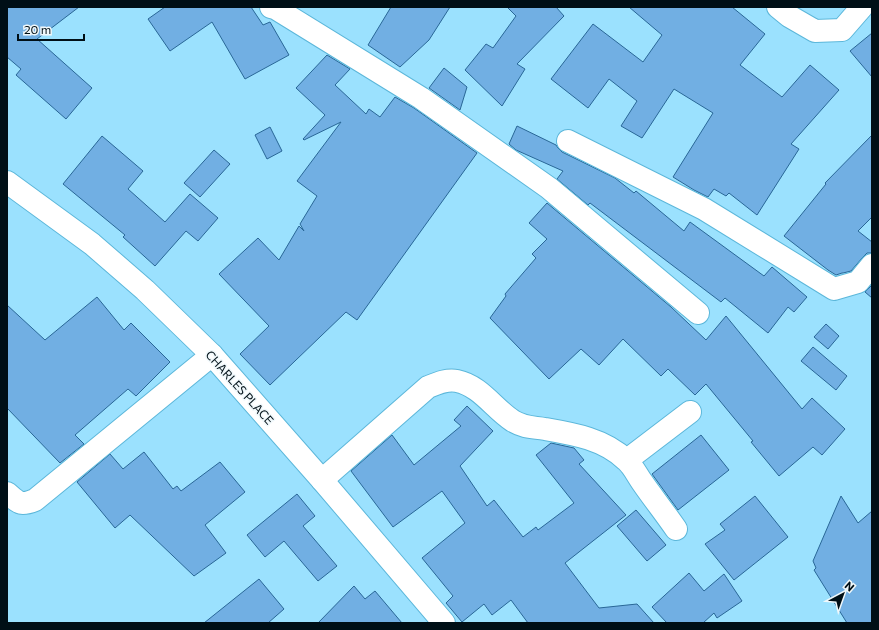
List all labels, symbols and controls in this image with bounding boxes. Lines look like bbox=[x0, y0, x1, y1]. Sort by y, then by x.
scale bar bbox=[18, 16, 84, 42]
text: 20 m bbox=[24, 22, 51, 36]
street label: CHARLES PLACE bbox=[203, 347, 277, 427]
north arrow bbox=[823, 574, 863, 614]
text: N bbox=[843, 578, 857, 594]

